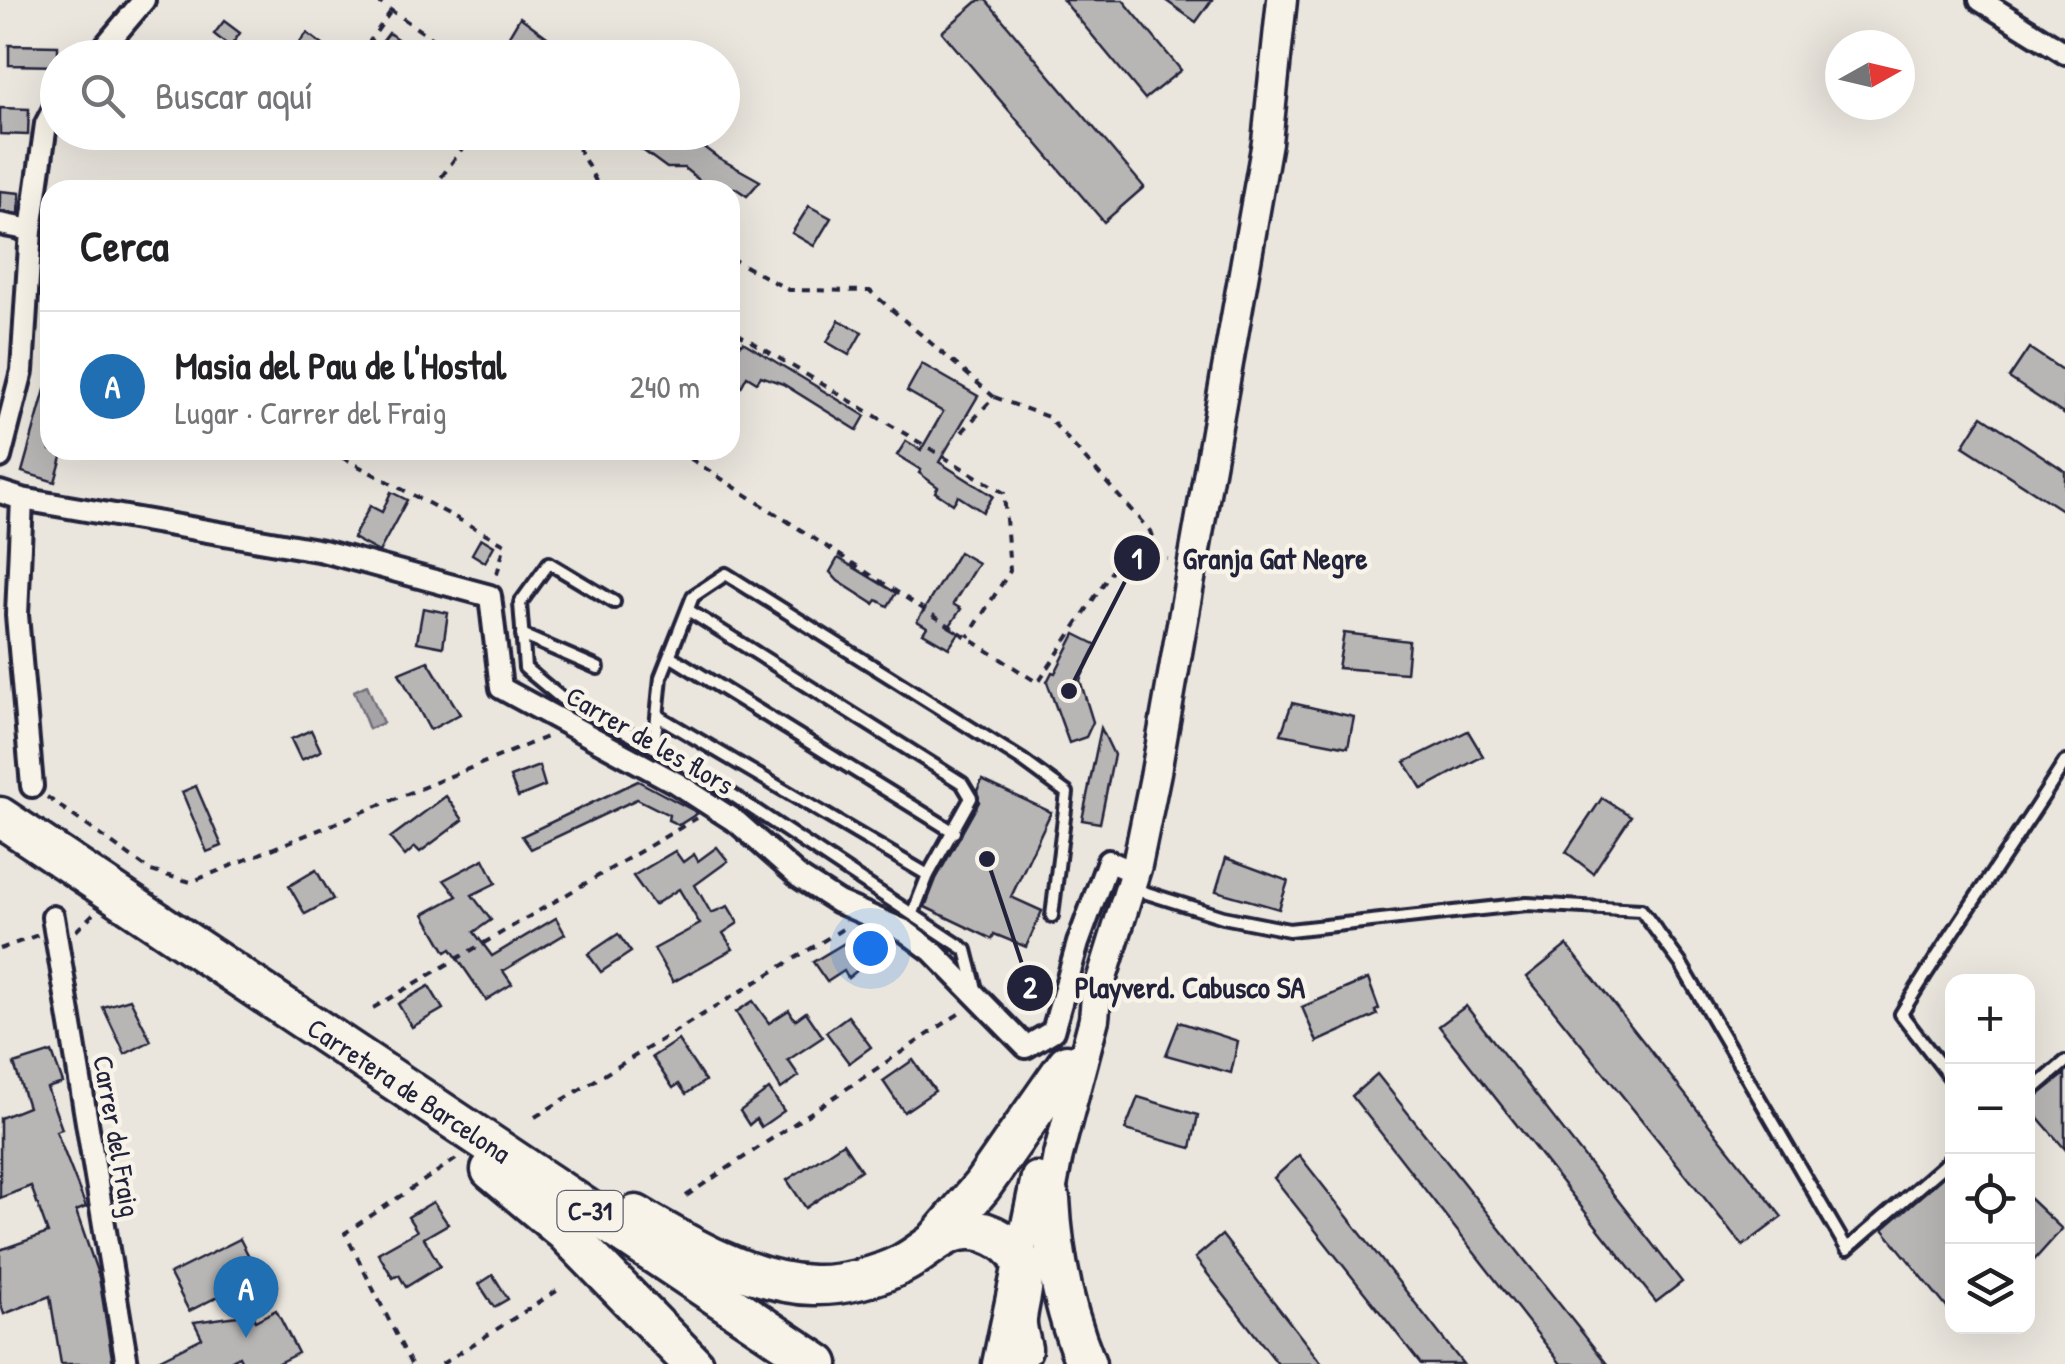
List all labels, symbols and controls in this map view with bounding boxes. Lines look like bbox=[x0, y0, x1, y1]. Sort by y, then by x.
north arrow bbox=[1825, 30, 1915, 120]
search box bbox=[40, 40, 740, 150]
icon: search bbox=[75, 68, 130, 123]
text: Buscar aquí bbox=[155, 69, 313, 121]
text: Cerca bbox=[80, 217, 169, 274]
text: Masia del Pau de l'Hostal bbox=[175, 339, 506, 391]
text: A bbox=[105, 365, 120, 408]
text: 240 m bbox=[630, 365, 700, 408]
text: Lugar · Carrer del Fraig bbox=[175, 391, 446, 434]
callout: Granja Gat Negre bbox=[1112, 528, 1387, 588]
text: 1 bbox=[1132, 538, 1143, 578]
text: Granja Gat Negre bbox=[1182, 538, 1368, 579]
street label: Carrer de les flors bbox=[559, 677, 741, 803]
your location bbox=[845, 923, 896, 974]
callout: Playverd. Cabusco SA bbox=[1005, 958, 1325, 1018]
text: 2 bbox=[1023, 967, 1038, 1007]
text: Playverd. Cabusco SA bbox=[1075, 967, 1306, 1008]
map controls bbox=[1945, 974, 2035, 1334]
button: + bbox=[1945, 974, 2035, 1064]
street label: Carretera de Barcelona bbox=[300, 1009, 518, 1172]
street label: Carrer del Fraig bbox=[84, 1052, 150, 1220]
button: − bbox=[1945, 1064, 2035, 1154]
button: locate bbox=[1945, 1154, 2035, 1244]
road number: C-31 bbox=[558, 1191, 622, 1231]
button: layers bbox=[1945, 1244, 2035, 1334]
pin: A bbox=[214, 1256, 278, 1338]

